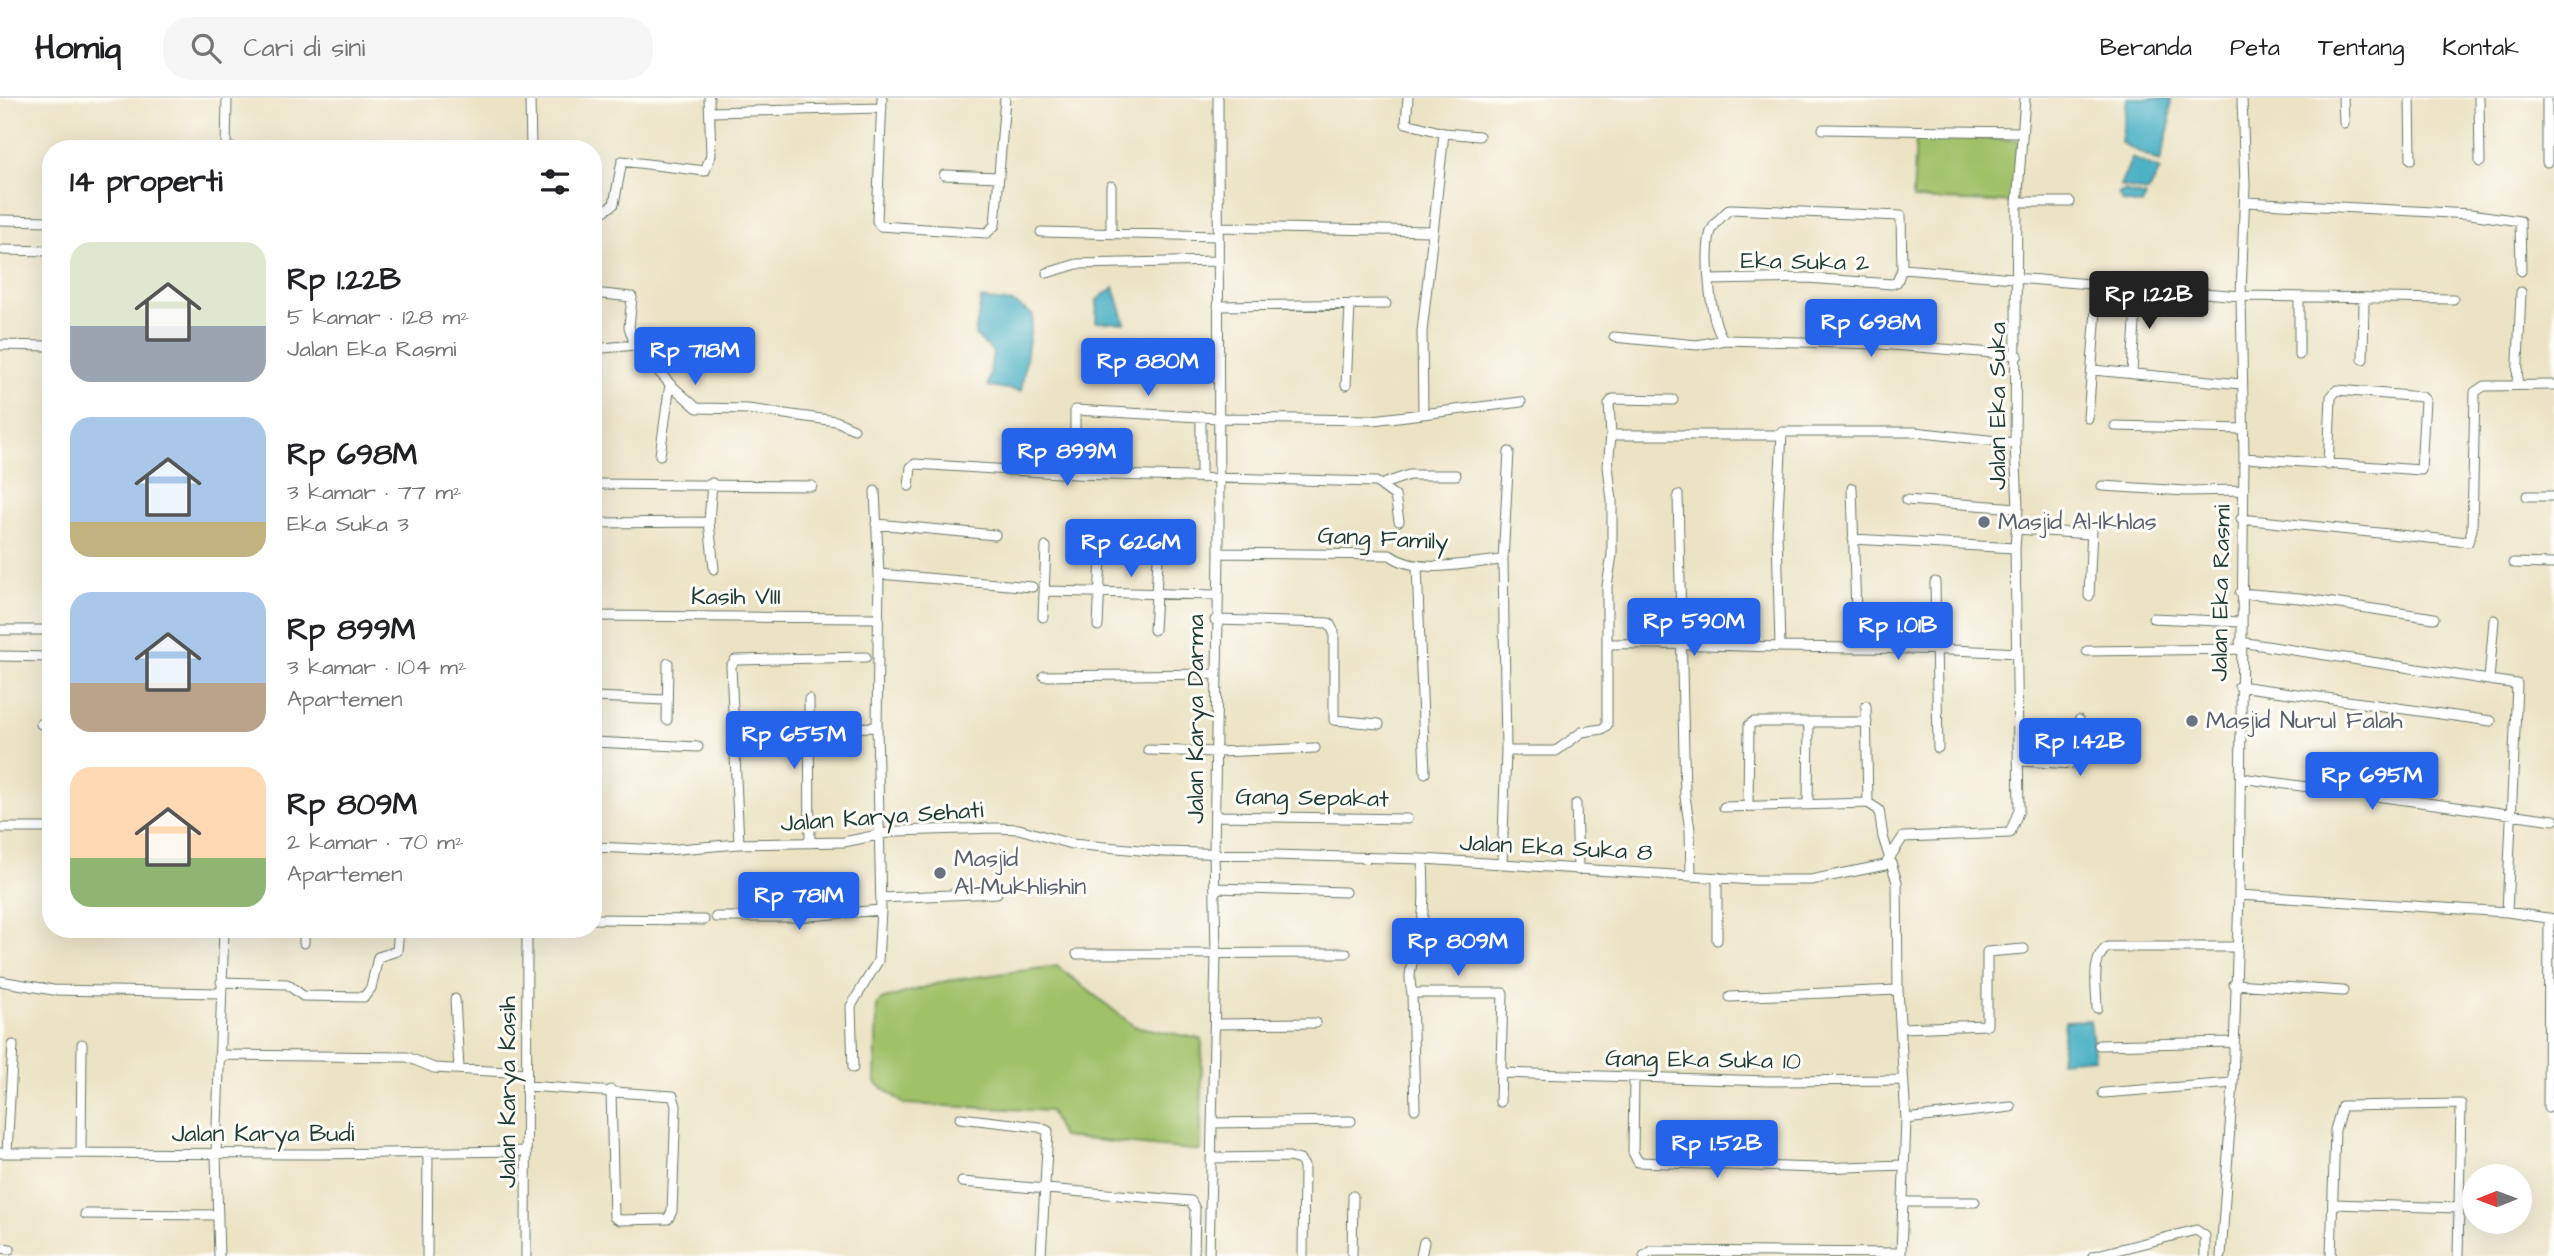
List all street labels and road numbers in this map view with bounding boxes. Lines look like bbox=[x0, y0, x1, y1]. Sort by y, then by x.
street label: Eka Suka 2 bbox=[1740, 244, 1870, 280]
street label: Jalan Eka Suka bbox=[1981, 322, 2015, 490]
street label: Jalan Eka Rasmi bbox=[2202, 504, 2240, 682]
street label: Gang Family bbox=[1317, 519, 1449, 560]
street label: Kasih VIII bbox=[691, 580, 781, 614]
street label: Jalan Karya Darma bbox=[1179, 614, 1214, 824]
street label: Gang Sepakat bbox=[1235, 780, 1389, 817]
street label: Jalan Karya Sehati bbox=[779, 793, 985, 842]
street label: Jalan Eka Suka 8 bbox=[1459, 826, 1653, 870]
street label: Jalan Karya Kasih bbox=[491, 996, 526, 1188]
street label: Gang Eka Suka 10 bbox=[1605, 1041, 1801, 1080]
street label: Jalan Karya Budi bbox=[172, 1117, 355, 1152]

